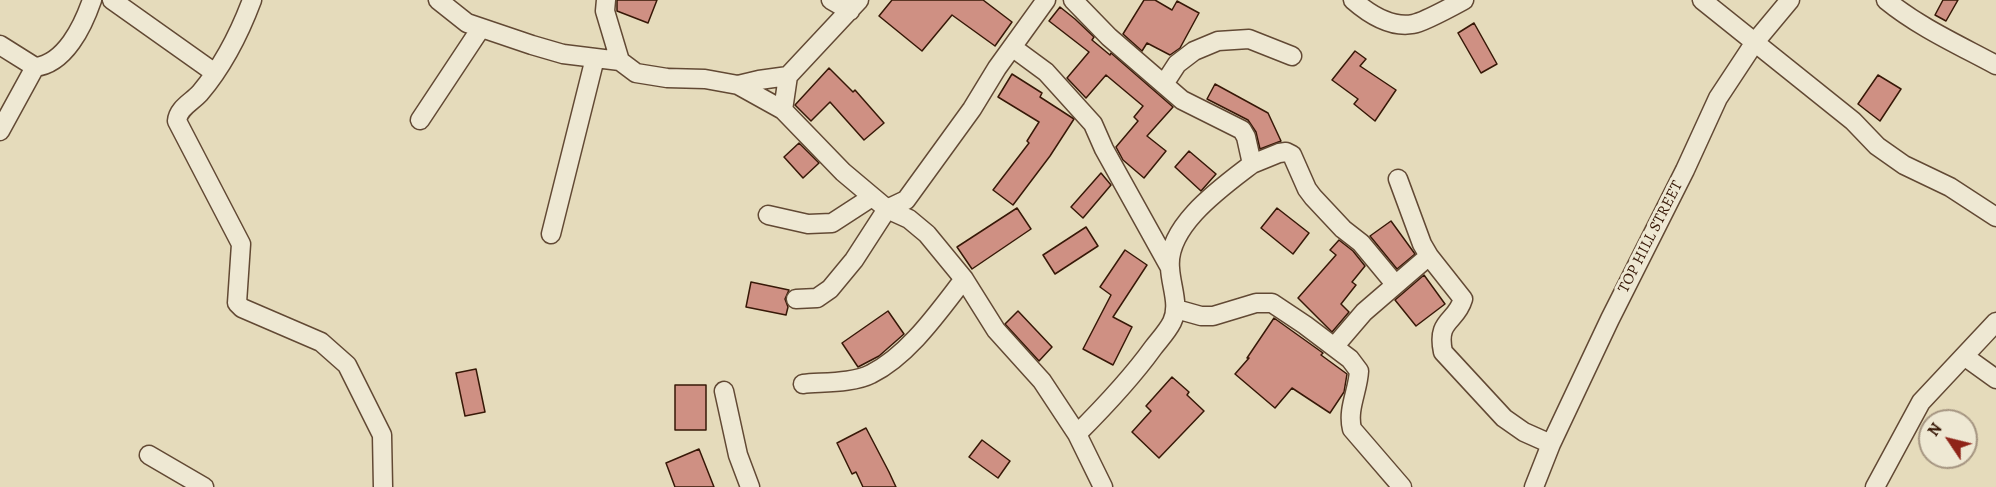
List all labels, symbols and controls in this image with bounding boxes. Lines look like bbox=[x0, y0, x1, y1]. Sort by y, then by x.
street label: TOP HILL STREET bbox=[1614, 178, 1688, 296]
north arrow bbox=[1918, 409, 1978, 469]
text: N bbox=[1923, 419, 1947, 441]

